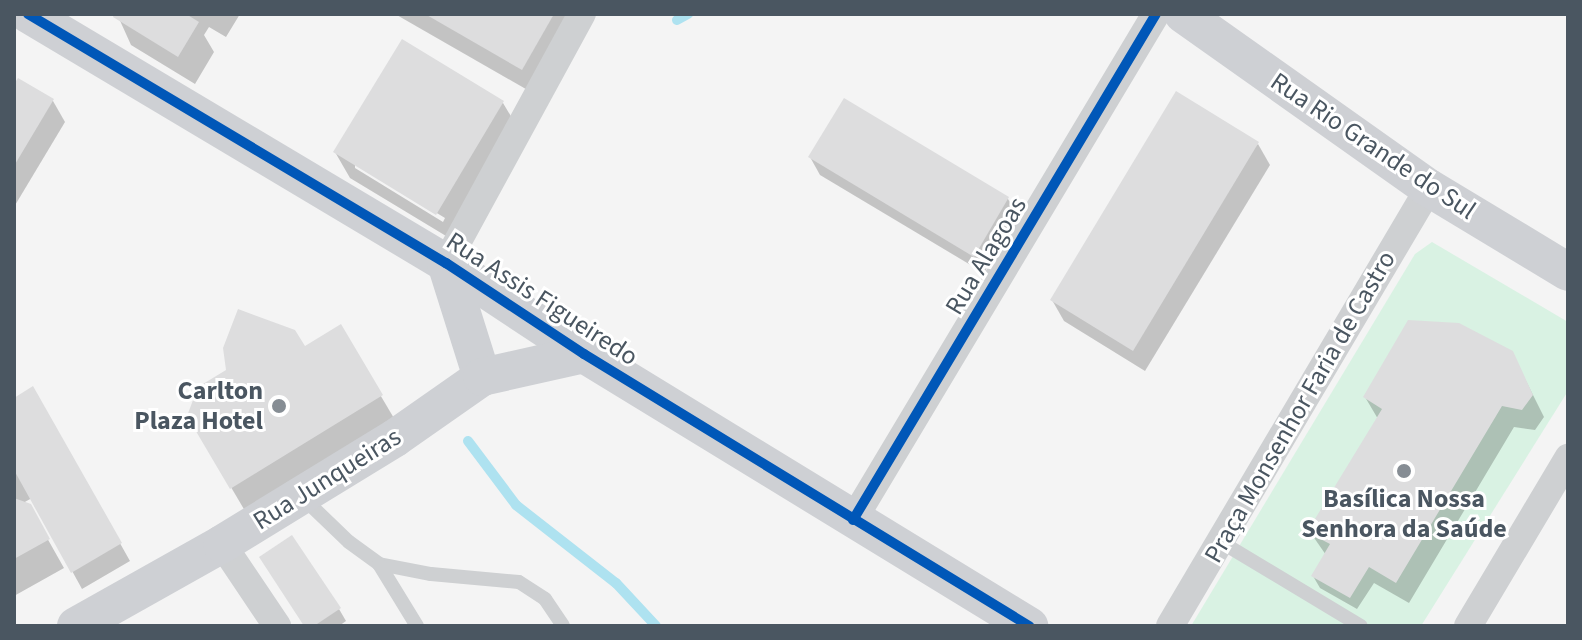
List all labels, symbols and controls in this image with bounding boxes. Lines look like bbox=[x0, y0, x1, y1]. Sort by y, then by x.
street label: Rua Rio Grande do Sul bbox=[1265, 66, 1481, 226]
street label: Rua Alagoas bbox=[939, 192, 1033, 320]
street label: Rua Assis Figueiredo bbox=[440, 225, 644, 373]
street label: Praça Monsenhor Faria de Castro bbox=[1198, 245, 1402, 569]
place label: Carlton Plaza Hotel bbox=[134, 375, 263, 436]
marker: Carlton Plaza Hotel bbox=[270, 397, 288, 415]
street label: Rua Junqueiras bbox=[247, 421, 407, 537]
marker: Basílica Nossa Senhora da Saúde bbox=[1395, 462, 1413, 480]
place label: Basílica Nossa Senhora da Saúde bbox=[1301, 483, 1507, 544]

